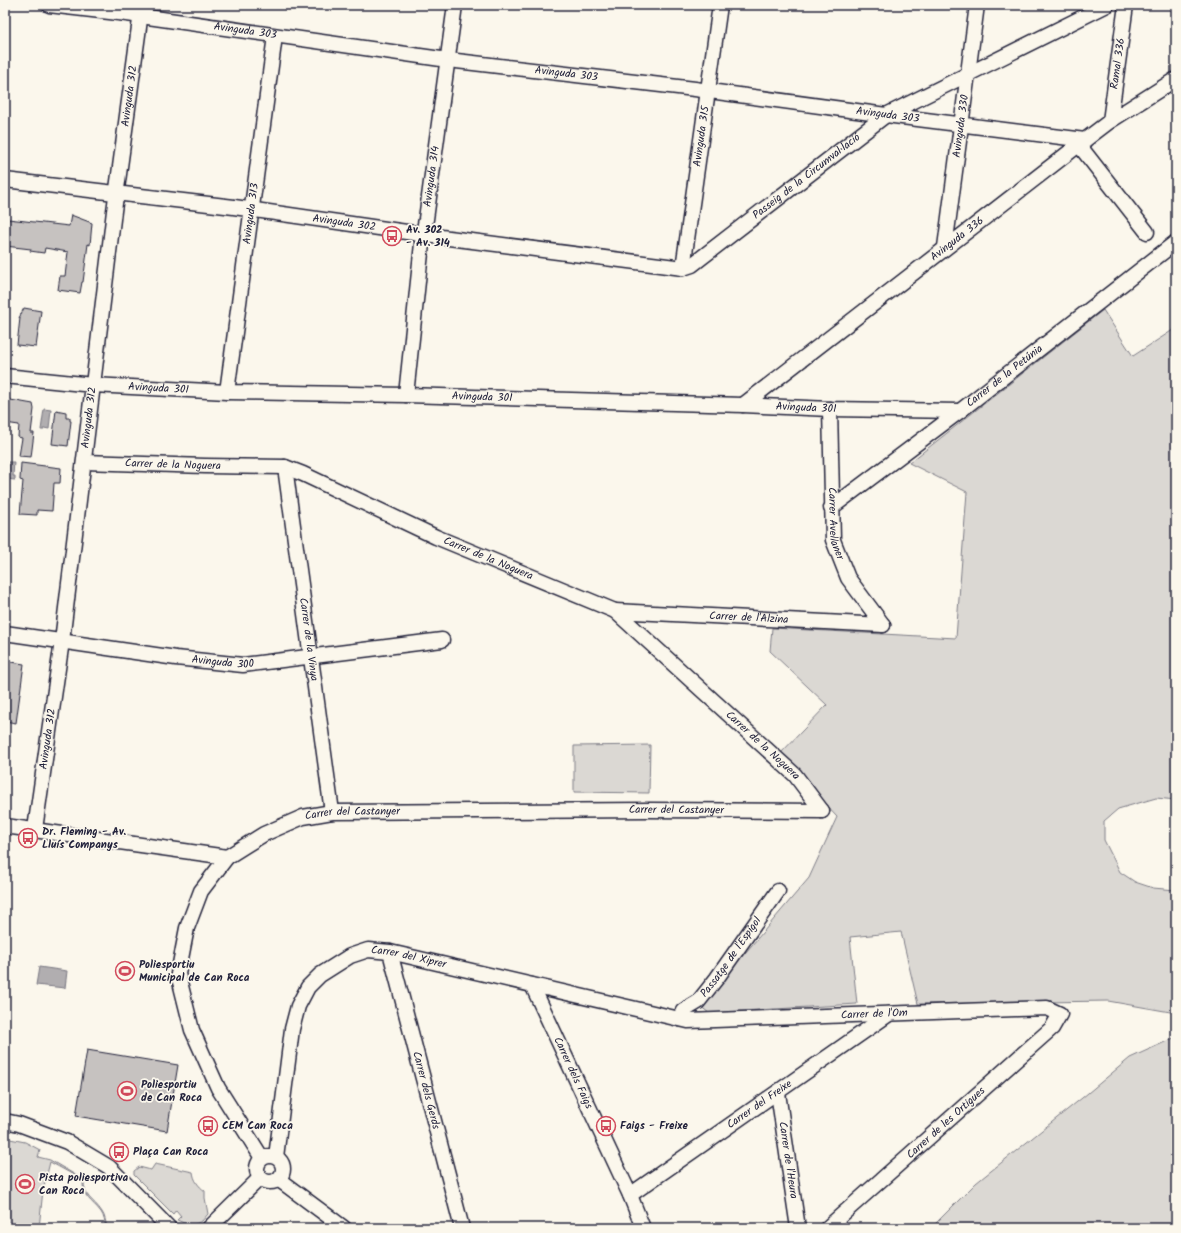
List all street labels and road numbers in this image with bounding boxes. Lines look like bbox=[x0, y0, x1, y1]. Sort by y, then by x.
street label: Avinguda 303 bbox=[213, 18, 278, 44]
street label: Ramal 336 bbox=[1106, 37, 1130, 90]
street label: Avinguda 303 bbox=[534, 61, 599, 87]
street label: Avinguda 312 bbox=[117, 64, 143, 128]
street label: Avinguda 330 bbox=[948, 93, 974, 159]
street label: Avinguda 303 bbox=[855, 102, 920, 128]
street label: Avinguda 315 bbox=[688, 104, 715, 168]
street label: Passeig de la Circumval·lació bbox=[749, 128, 865, 224]
street label: Avinguda 314 bbox=[419, 145, 445, 208]
street label: Avinguda 313 bbox=[238, 182, 264, 245]
street label: Avinguda 302 bbox=[311, 210, 377, 236]
street label: Avinguda 336 bbox=[926, 212, 988, 266]
street label: Carrer de la Petúnia bbox=[962, 340, 1047, 412]
street label: Avinguda 301 bbox=[128, 378, 189, 399]
street label: Avinguda 312 bbox=[76, 386, 102, 449]
street label: Avinguda 301 bbox=[452, 387, 513, 407]
street label: Avinguda 301 bbox=[775, 398, 837, 418]
street label: Carrer de la Noguera bbox=[125, 454, 221, 475]
street label: Carrer Avellaner bbox=[823, 487, 849, 564]
street label: Carrer de la Noguera bbox=[440, 532, 536, 585]
street label: Carrer de la Vinya bbox=[294, 597, 323, 682]
street label: Carrer de l'Alzina bbox=[709, 607, 789, 629]
street label: Avinguda 300 bbox=[191, 651, 256, 674]
street label: Avinguda 312 bbox=[35, 707, 61, 771]
street label: Carrer de la Noguera bbox=[721, 707, 805, 784]
street label: Carrer del Castanyer bbox=[629, 801, 725, 819]
street label: Carrer del Castanyer bbox=[304, 803, 401, 826]
street label: Passatge de l'Espígol bbox=[696, 913, 766, 1002]
street label: Carrer del Xiprer bbox=[370, 941, 449, 974]
street label: Carrer de l'Om bbox=[841, 1004, 908, 1024]
street label: Carrer dels Faigs bbox=[548, 1034, 598, 1112]
street label: Carrer dels Gerds bbox=[407, 1049, 445, 1132]
street label: Carrer del Freixe bbox=[723, 1075, 796, 1134]
street label: Carrer de les Ortigues bbox=[902, 1082, 990, 1163]
street label: Carrer de l'Heura bbox=[773, 1120, 803, 1200]

